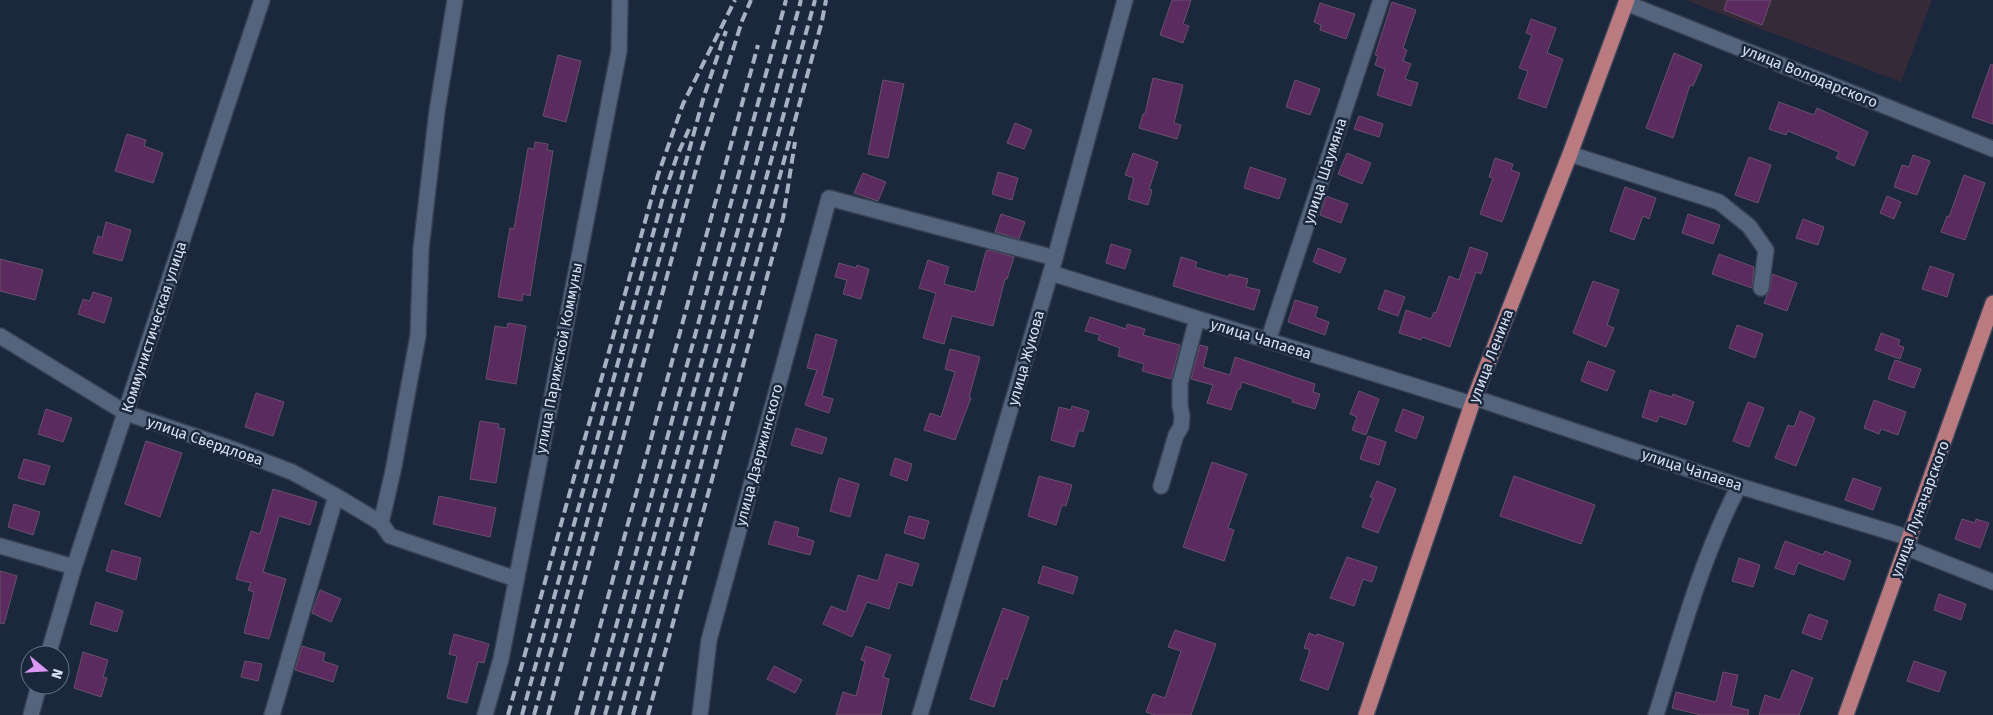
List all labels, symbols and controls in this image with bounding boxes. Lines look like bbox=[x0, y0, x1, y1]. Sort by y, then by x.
street label: улица Володарского bbox=[1740, 41, 1880, 111]
street label: улица Шаумяна bbox=[1299, 116, 1351, 226]
street label: Коммунистическая улица bbox=[118, 239, 190, 415]
street label: улица Парижской Коммуны bbox=[532, 261, 586, 455]
street label: улица Ленина bbox=[1465, 307, 1517, 405]
street label: улица Жукова bbox=[1004, 308, 1048, 408]
street label: улица Чапаева bbox=[1208, 315, 1314, 363]
street label: улица Дзержинского bbox=[731, 382, 787, 528]
street label: улица Свердлова bbox=[145, 413, 265, 469]
street label: улица Луначарского bbox=[1887, 438, 1953, 580]
street label: улица Чапаева bbox=[1639, 445, 1745, 495]
north arrow bbox=[20, 645, 70, 695]
text: N bbox=[47, 667, 66, 681]

